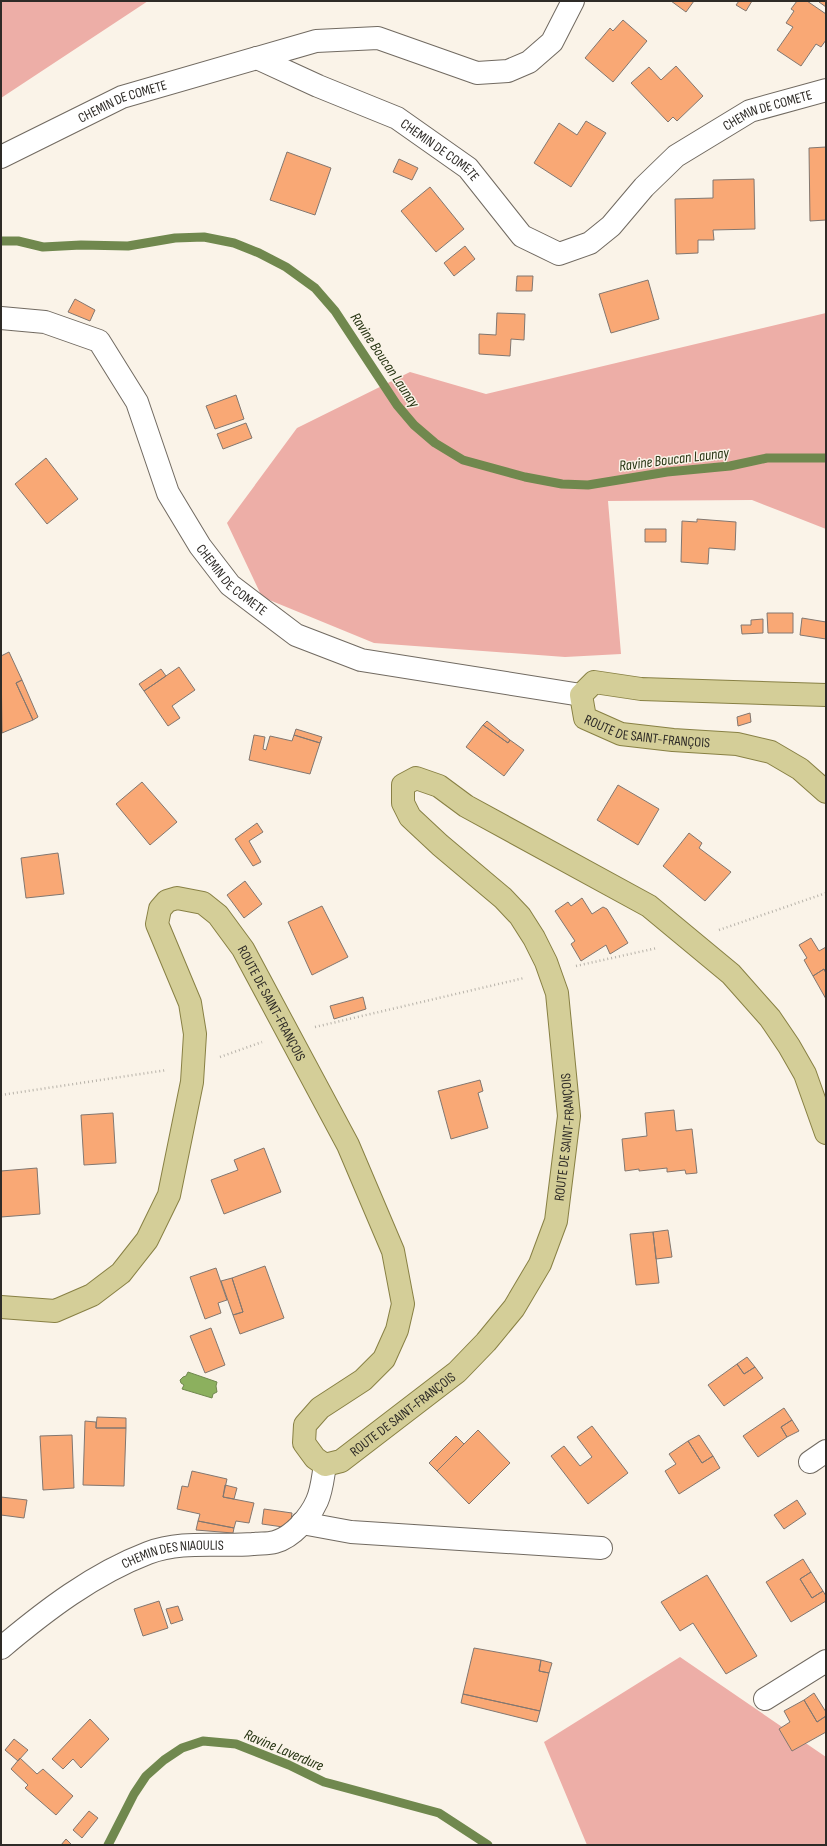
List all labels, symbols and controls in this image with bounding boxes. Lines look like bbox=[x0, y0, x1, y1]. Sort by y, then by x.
street label: CHEMIN DE COMETE bbox=[75, 76, 169, 126]
street label: CHEMIN DE COMETE bbox=[720, 86, 814, 135]
street label: CHEMIN DE COMETE bbox=[397, 115, 483, 185]
water label: Ravine Boucan Launay bbox=[346, 309, 424, 412]
water label: Ravine Boucan Launay bbox=[618, 443, 731, 476]
street label: CHEMIN DE COMETE bbox=[193, 541, 271, 619]
street label: ROUTE DE SAINT-FRANÇOIS bbox=[582, 711, 711, 751]
street label: ROUTE DE SAINT-FRANÇOIS bbox=[234, 943, 309, 1064]
street label: ROUTE DE SAINT-FRANÇOIS bbox=[551, 1072, 578, 1202]
street label: ROUTE DE SAINT-FRANÇOIS bbox=[347, 1368, 459, 1460]
street label: CHEMIN DES NIAOULIS bbox=[119, 1537, 224, 1572]
water label: Ravine Laverdure bbox=[241, 1725, 327, 1776]

